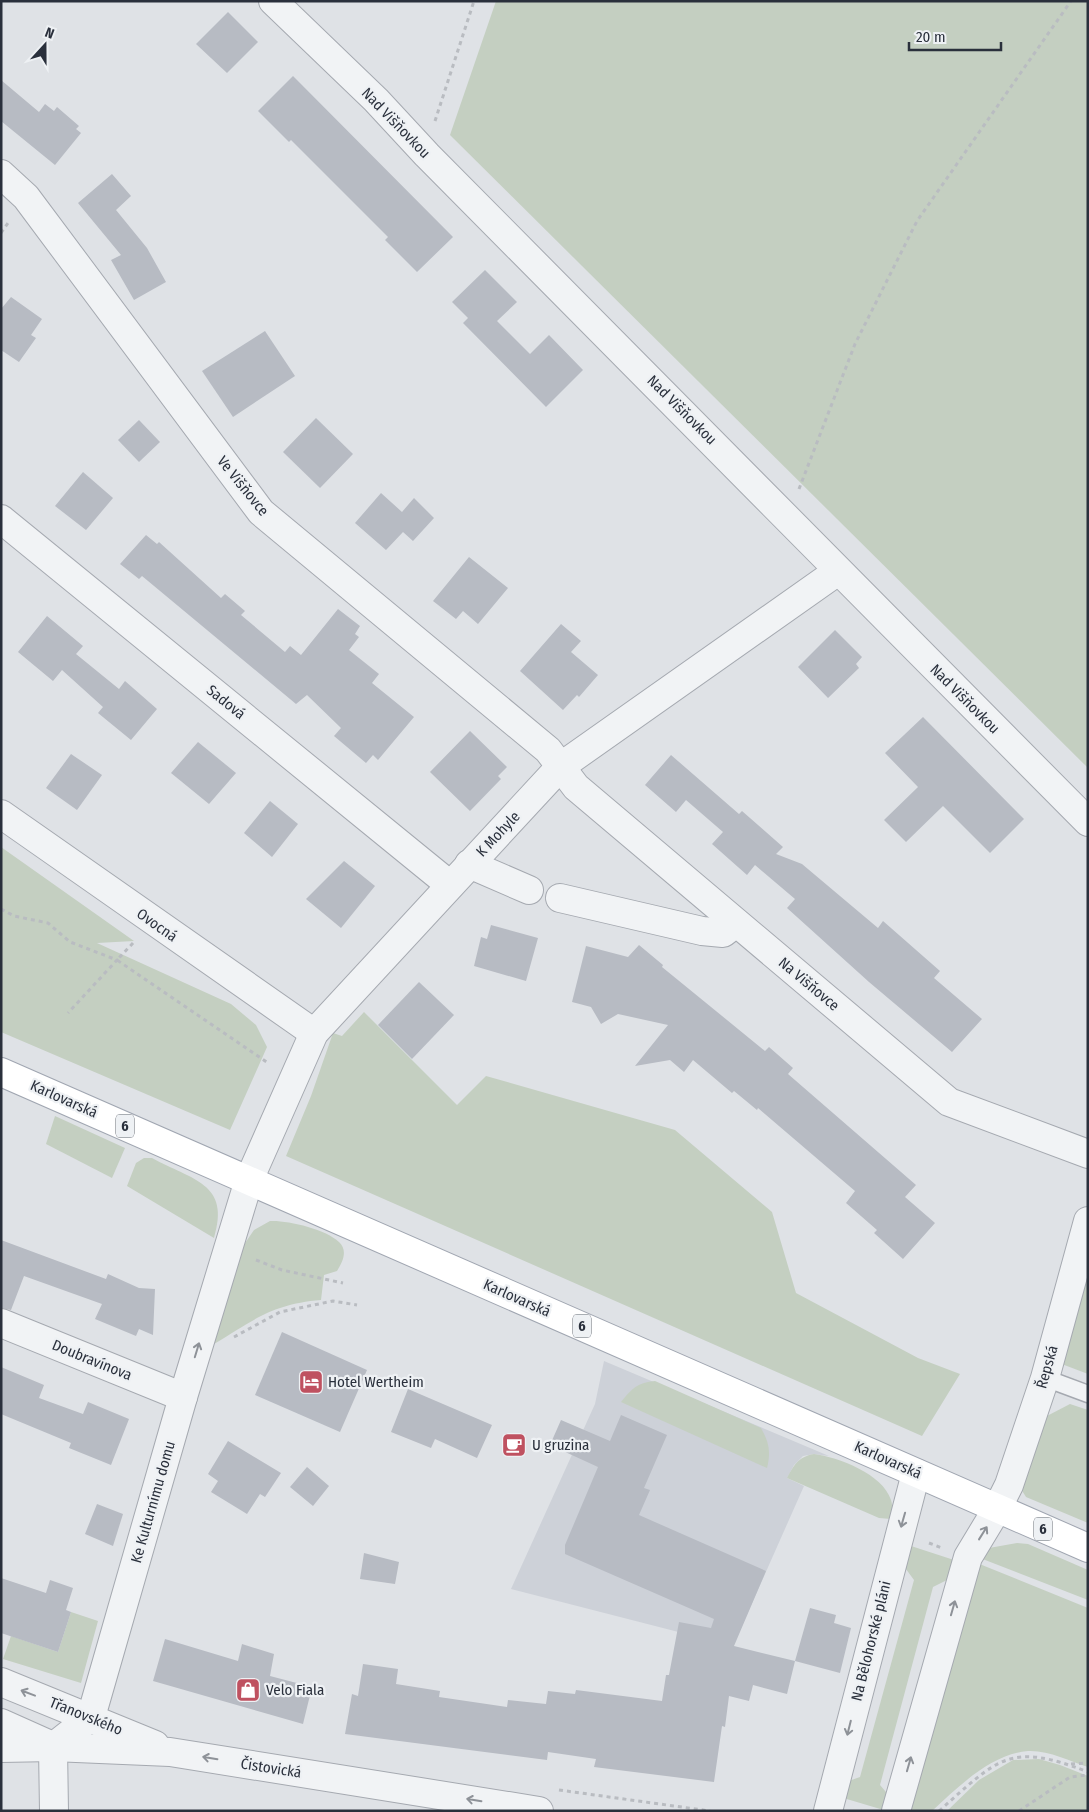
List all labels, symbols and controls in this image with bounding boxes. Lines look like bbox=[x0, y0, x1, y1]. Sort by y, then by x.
north arrow bbox=[20, 20, 70, 70]
scale bar bbox=[909, 20, 1002, 52]
text: N bbox=[43, 24, 56, 43]
text: 20 m bbox=[916, 28, 946, 46]
street label: Nad Višňovkou bbox=[358, 84, 434, 162]
street label: Nad Višňovkou bbox=[644, 372, 720, 448]
street label: Ve Višňovce bbox=[213, 452, 273, 520]
street label: Nad Višňovkou bbox=[927, 661, 1003, 737]
street label: Sadová bbox=[203, 681, 249, 723]
street label: K Mohyle bbox=[472, 807, 524, 861]
street label: Ovocná bbox=[133, 905, 181, 945]
street label: Na Višňovce bbox=[775, 953, 843, 1015]
street label: Karlovarská bbox=[28, 1076, 100, 1122]
road number: 6 bbox=[116, 1114, 134, 1138]
street label: Karlovarská bbox=[481, 1275, 553, 1321]
road number: 6 bbox=[573, 1314, 591, 1338]
street label: Doubravínova bbox=[50, 1336, 134, 1384]
one-way arrow bbox=[193, 1343, 202, 1359]
street label: Řepská bbox=[1032, 1343, 1062, 1391]
hotel icon: Hotel Wertheim bbox=[298, 1369, 324, 1395]
place label: Hotel Wertheim bbox=[328, 1373, 424, 1391]
cafe icon: U gruzina bbox=[501, 1432, 527, 1458]
place label: U gruzina bbox=[532, 1436, 589, 1454]
street label: Karlovarská bbox=[852, 1437, 924, 1483]
street label: Ke Kulturnímu domu bbox=[127, 1439, 179, 1565]
one-way arrow bbox=[898, 1511, 907, 1527]
road number: 6 bbox=[1034, 1518, 1052, 1540]
one-way arrow bbox=[978, 1526, 988, 1540]
street label: Na Bělohorské pláni bbox=[847, 1579, 895, 1703]
one-way arrow bbox=[949, 1600, 959, 1616]
shop icon: Velo Fiala bbox=[235, 1677, 261, 1703]
place label: Velo Fiala bbox=[266, 1681, 324, 1699]
one-way arrow bbox=[21, 1687, 36, 1697]
street label: Třanovského bbox=[47, 1693, 125, 1739]
one-way arrow bbox=[844, 1719, 853, 1735]
one-way arrow bbox=[202, 1753, 218, 1763]
street label: Čistovická bbox=[239, 1754, 303, 1782]
one-way arrow bbox=[905, 1756, 914, 1772]
one-way arrow bbox=[466, 1795, 482, 1805]

